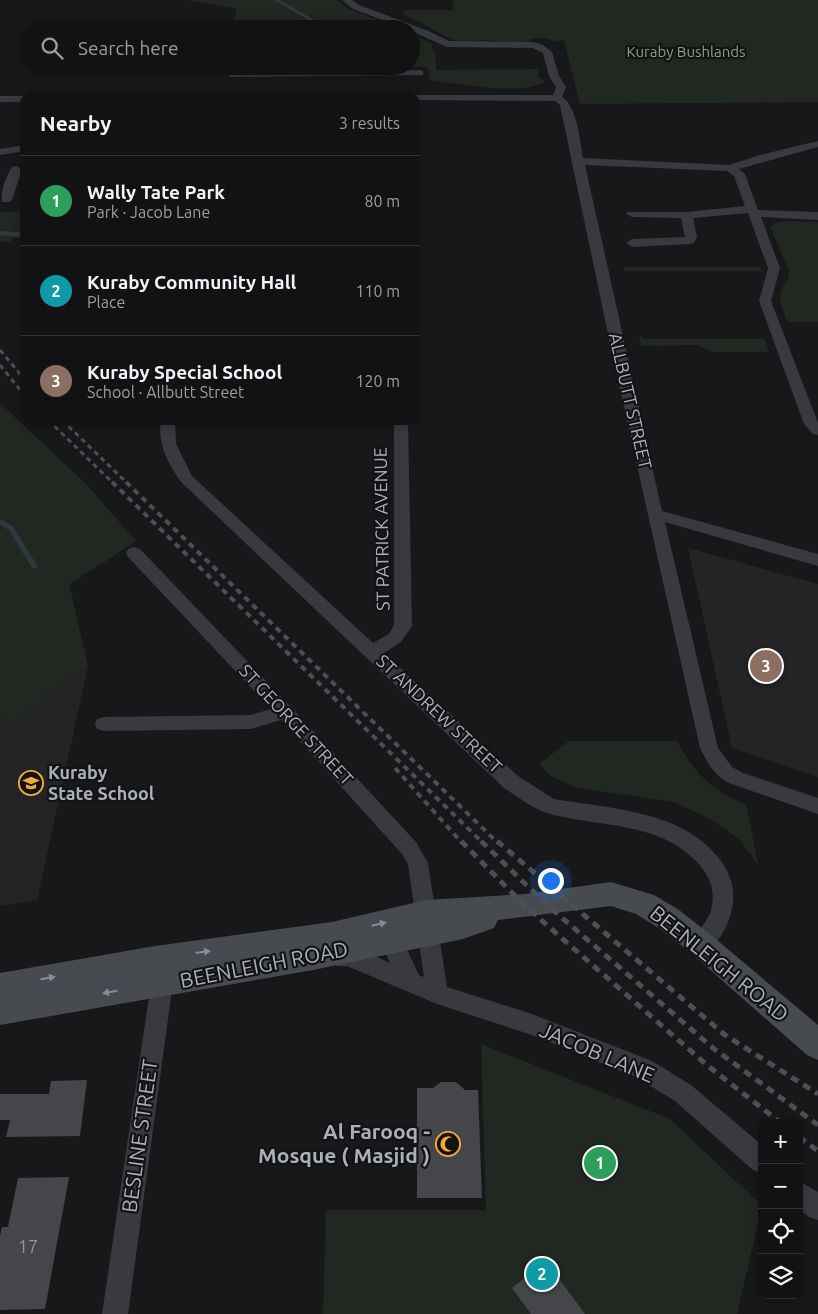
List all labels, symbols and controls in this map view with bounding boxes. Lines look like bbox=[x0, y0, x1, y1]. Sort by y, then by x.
search box bbox=[20, 20, 420, 75]
icon: search bbox=[38, 34, 66, 62]
text: Search here bbox=[78, 37, 178, 59]
park label: Kuraby Bushlands bbox=[626, 43, 746, 60]
text: Nearby bbox=[40, 111, 111, 135]
text: 3 results bbox=[339, 114, 400, 132]
text: Wally Tate Park bbox=[87, 181, 225, 203]
text: 1 bbox=[51, 192, 61, 210]
text: 80 m bbox=[364, 192, 400, 210]
text: Park · Jacob Lane bbox=[87, 203, 210, 221]
text: Kuraby Community Hall bbox=[87, 271, 296, 293]
text: 2 bbox=[51, 282, 61, 300]
text: 110 m bbox=[355, 282, 400, 300]
text: Place bbox=[87, 293, 125, 311]
street label: ALLBUTT STREET bbox=[606, 331, 656, 471]
text: Kuraby Special School bbox=[87, 361, 282, 383]
text: 3 bbox=[51, 372, 61, 390]
text: 120 m bbox=[355, 372, 400, 390]
text: School · Allbutt Street bbox=[87, 383, 244, 401]
street label: ST PATRICK AVENUE bbox=[370, 447, 392, 611]
pin: 3 bbox=[750, 647, 782, 685]
street label: ST ANDREW STREET bbox=[373, 650, 506, 776]
street label: ST GEORGE STREET bbox=[236, 660, 358, 789]
place label: Kuraby State School bbox=[48, 762, 155, 803]
school or university icon: Kuraby State School bbox=[18, 770, 44, 796]
your location bbox=[538, 868, 564, 894]
street label: BEENLEIGH ROAD bbox=[646, 900, 794, 1026]
one-way arrow bbox=[371, 920, 386, 928]
street label: BEENLEIGH ROAD bbox=[178, 936, 350, 992]
one-way arrow bbox=[195, 948, 211, 956]
one-way arrow bbox=[40, 974, 56, 982]
one-way arrow bbox=[101, 989, 117, 997]
street label: JACOB LANE bbox=[536, 1017, 658, 1087]
street label: BESLINE STREET bbox=[116, 1057, 162, 1214]
place label: Al Farooq - Mosque ( Masjid ) bbox=[258, 1119, 430, 1167]
map controls bbox=[758, 1119, 803, 1299]
button: + bbox=[758, 1119, 803, 1164]
mosque icon: Al Farooq - Mosque ( Masjid ) bbox=[435, 1131, 461, 1157]
pin: 1 bbox=[584, 1144, 616, 1182]
button: − bbox=[758, 1164, 803, 1209]
button: locate bbox=[758, 1209, 803, 1254]
house number: 17 bbox=[18, 1236, 38, 1256]
button: layers bbox=[758, 1254, 803, 1299]
pin: 2 bbox=[526, 1255, 558, 1293]

